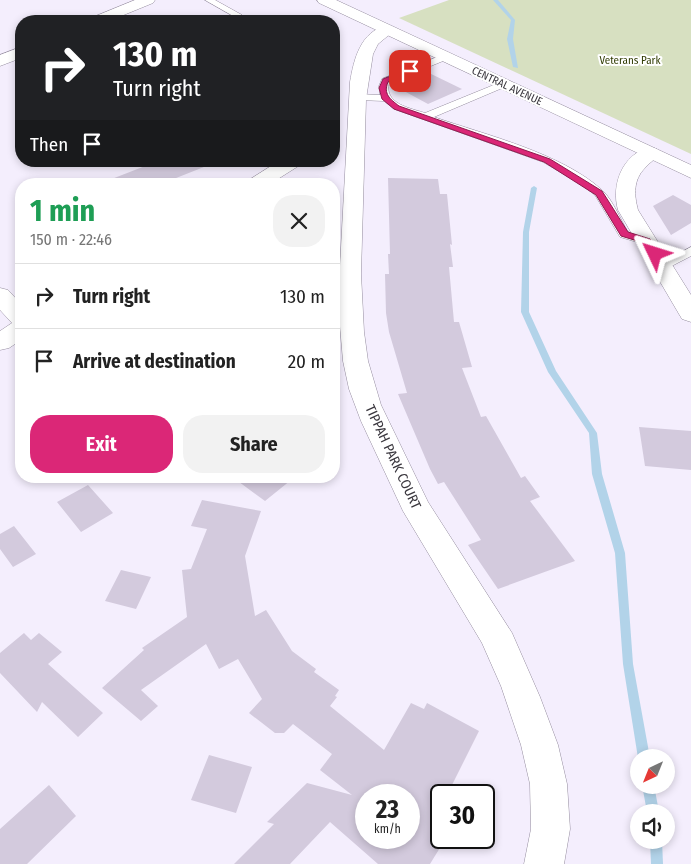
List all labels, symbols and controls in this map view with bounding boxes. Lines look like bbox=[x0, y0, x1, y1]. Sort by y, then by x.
text: 130 m bbox=[113, 33, 197, 75]
icon: right bbox=[30, 35, 95, 100]
pin bbox=[389, 50, 431, 92]
park label: Veterans Park bbox=[599, 54, 661, 67]
icon: arrive bbox=[396, 57, 424, 85]
street label: CENTRAL AVENUE bbox=[470, 64, 544, 108]
text: Turn right bbox=[113, 75, 201, 102]
icon: arrive bbox=[78, 130, 106, 158]
text: Then bbox=[30, 133, 68, 156]
text: 1 min bbox=[30, 193, 95, 229]
button: close bbox=[273, 195, 325, 247]
position arrow bbox=[628, 227, 680, 279]
text: 150 m · 22:46 bbox=[30, 230, 112, 249]
icon: right bbox=[30, 282, 58, 310]
text: Turn right bbox=[73, 285, 150, 308]
text: 130 m bbox=[280, 285, 325, 308]
icon: arrive bbox=[30, 347, 58, 375]
text: Arrive at destination bbox=[73, 350, 236, 373]
text: 20 m bbox=[288, 350, 325, 373]
street label: TIPPAH PARK COURT bbox=[361, 402, 425, 512]
button: Exit bbox=[30, 415, 173, 473]
button: Share bbox=[183, 415, 325, 473]
north arrow bbox=[630, 749, 675, 794]
map controls bbox=[630, 749, 675, 849]
speed limit sign: 30 bbox=[430, 784, 495, 849]
text: 23 bbox=[376, 795, 399, 825]
button: sound bbox=[630, 804, 675, 849]
text: km/h bbox=[374, 822, 401, 836]

